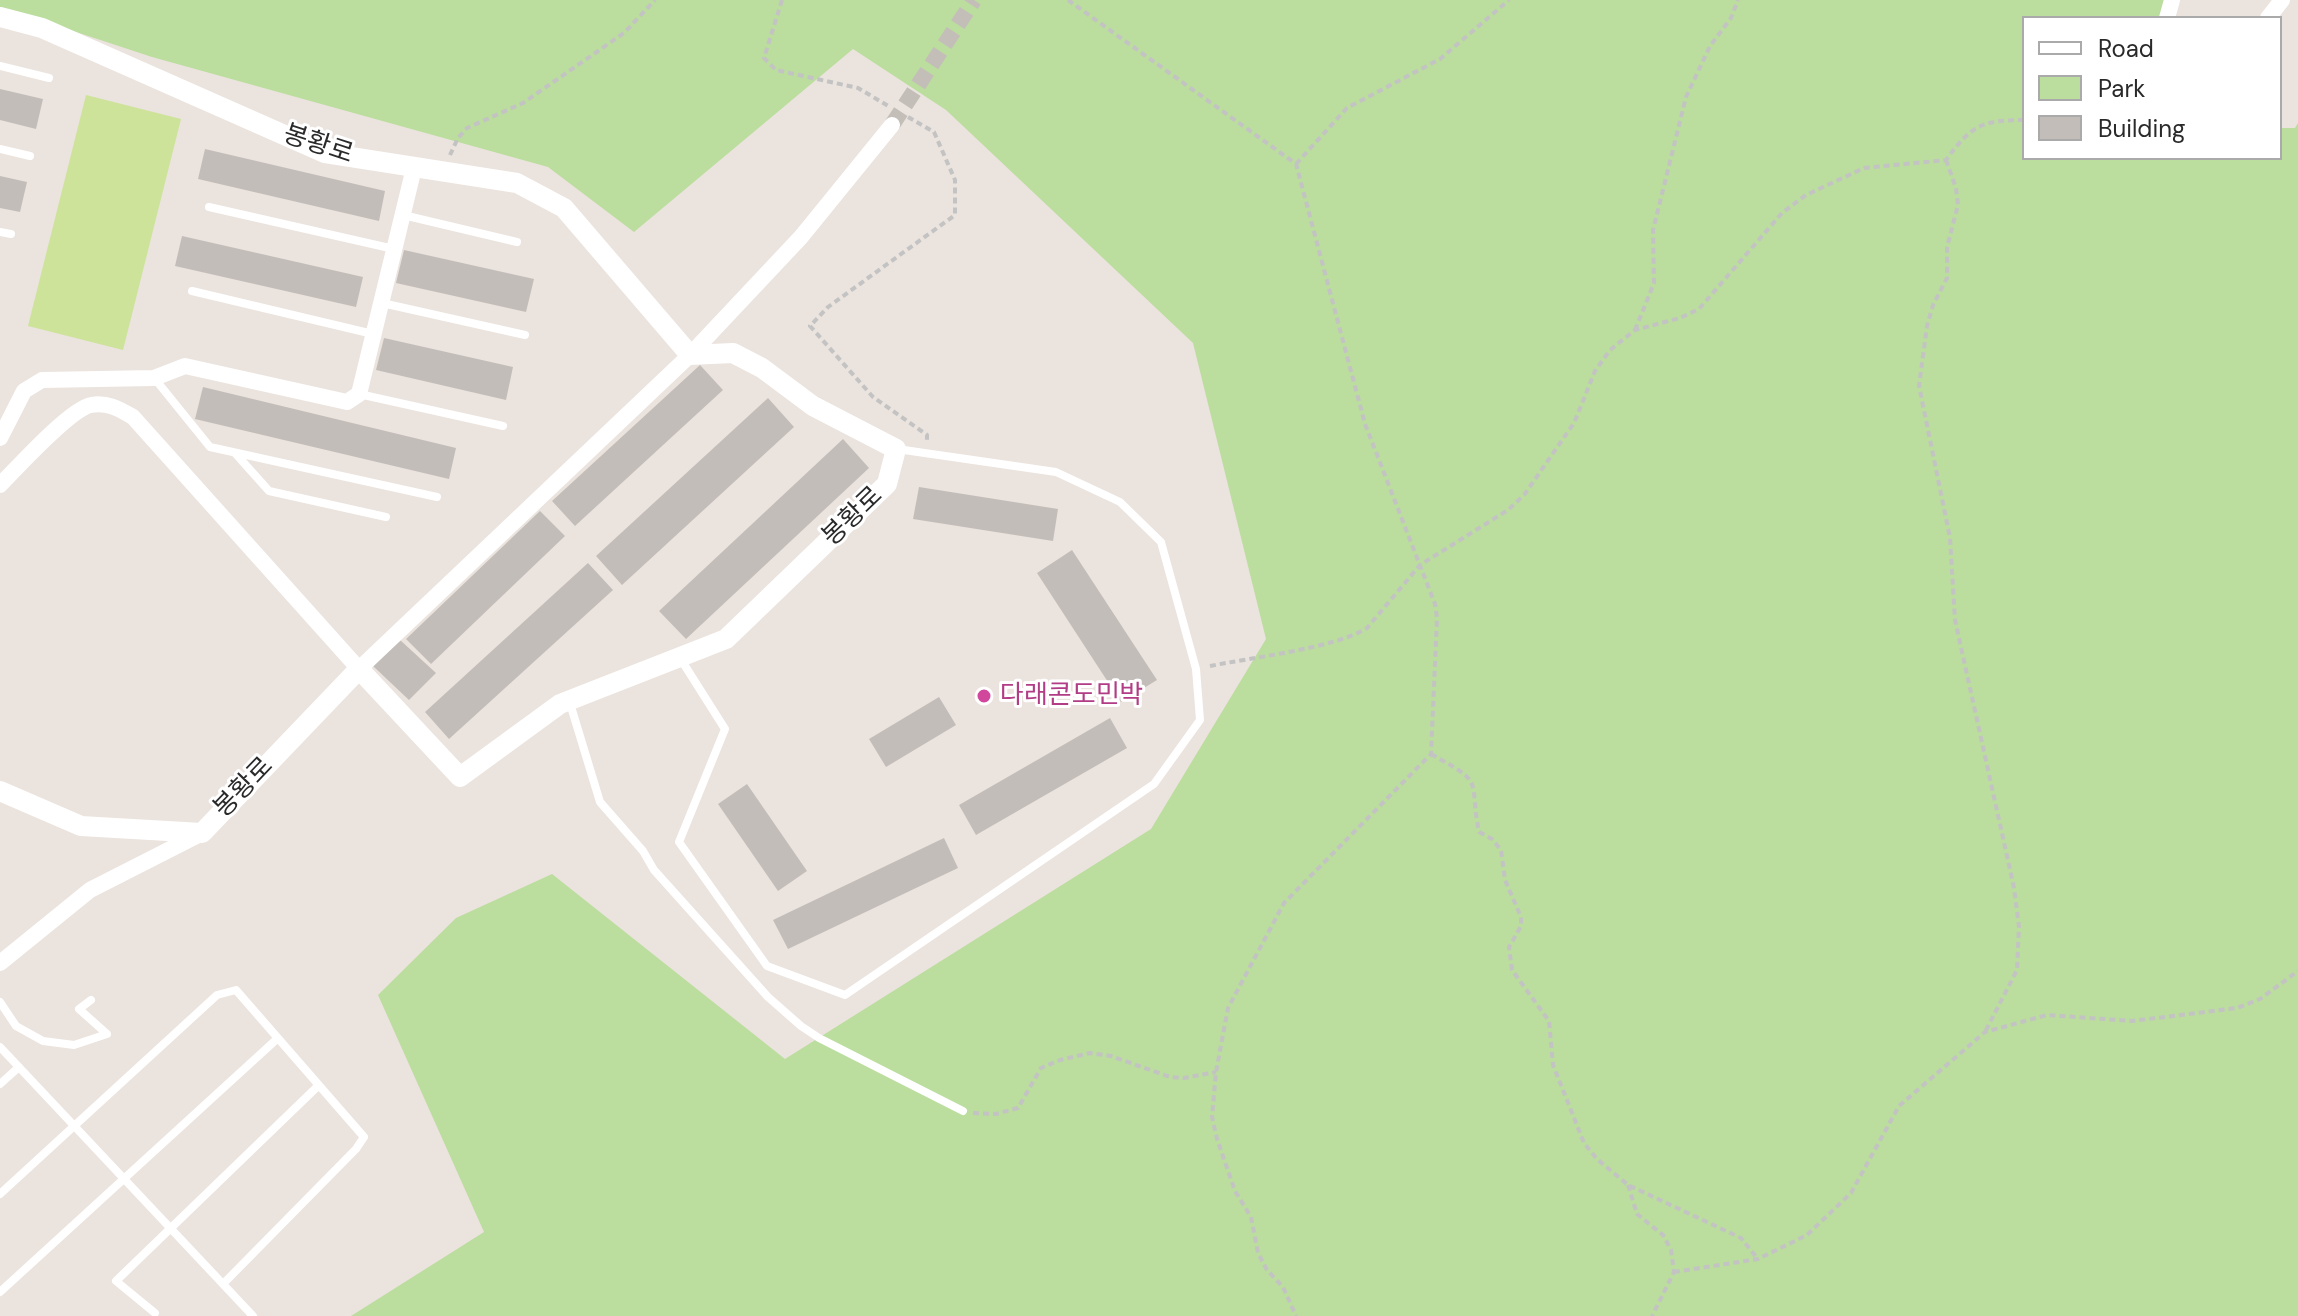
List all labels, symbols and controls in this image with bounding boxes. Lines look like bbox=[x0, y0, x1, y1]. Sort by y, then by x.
legend bbox=[2022, 16, 2282, 160]
text: Road bbox=[2098, 33, 2154, 64]
text: Park bbox=[2098, 73, 2145, 104]
text: Building bbox=[2098, 113, 2185, 144]
street label: 봉황로 bbox=[279, 119, 357, 171]
street label: 봉황로 bbox=[816, 481, 890, 553]
place label: 다래콘도민박 bbox=[1000, 680, 1144, 712]
marker: 다래콘도민박 bbox=[975, 687, 993, 705]
street label: 봉황로 bbox=[208, 751, 280, 825]

